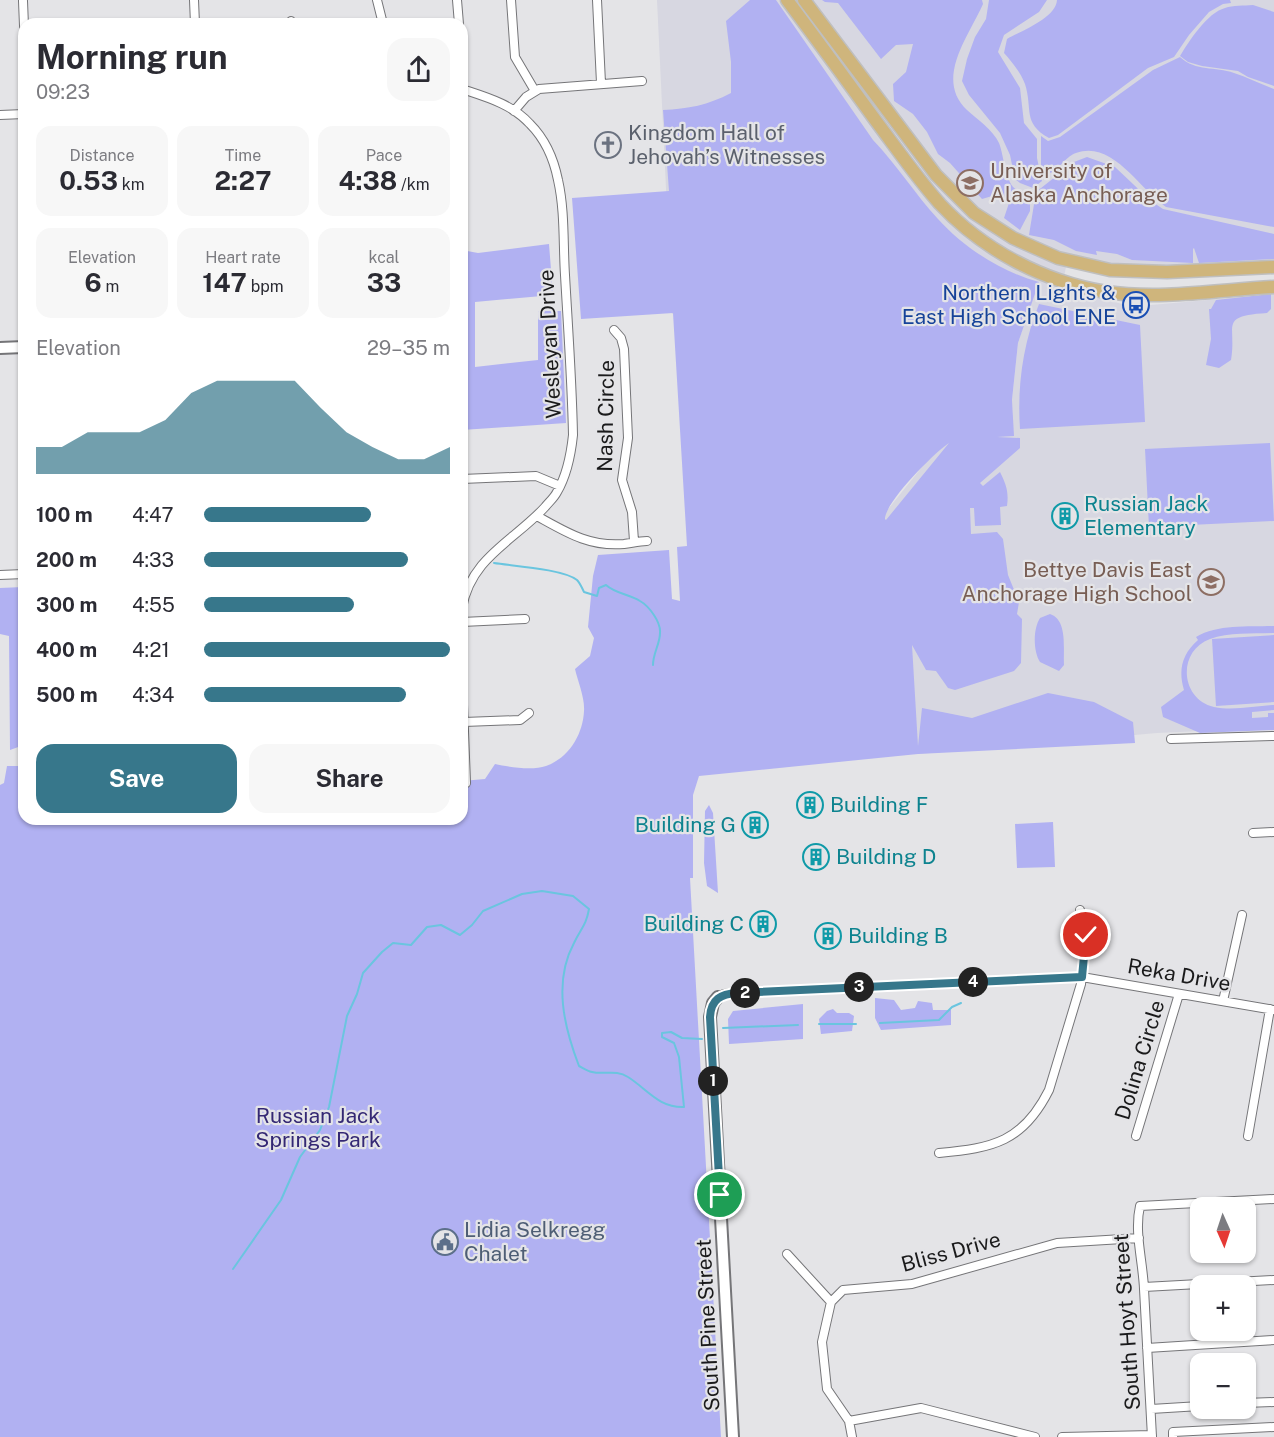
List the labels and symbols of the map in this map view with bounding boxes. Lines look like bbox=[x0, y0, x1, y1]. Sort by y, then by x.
place label: Kingdom Hall of Jehovah’s Witnesses bbox=[628, 120, 825, 169]
church icon: Kingdom Hall of Jehovah’s Witnesses bbox=[593, 130, 623, 160]
place label: University of Alaska Anchorage bbox=[990, 158, 1168, 207]
school or university icon: University of Alaska Anchorage bbox=[955, 168, 985, 198]
street label: Wesleyan Drive bbox=[533, 269, 566, 419]
place label: Northern Lights & East High School ENE bbox=[902, 280, 1116, 329]
bus stop icon: Northern Lights & East High School ENE bbox=[1121, 290, 1151, 320]
street label: Nash Circle bbox=[592, 360, 619, 472]
place label: Russian Jack Elementary bbox=[1084, 491, 1209, 540]
building icon: Russian Jack Elementary bbox=[1050, 501, 1080, 531]
place label: Bettye Davis East Anchorage High School bbox=[962, 557, 1192, 606]
school or university icon: Bettye Davis East Anchorage High School bbox=[1196, 567, 1226, 597]
building icon: Building F bbox=[795, 790, 825, 820]
place label: Building F bbox=[830, 792, 928, 817]
building icon: Building G bbox=[740, 810, 770, 840]
place label: Building G bbox=[635, 812, 736, 837]
building icon: Building D bbox=[801, 842, 831, 872]
place label: Building D bbox=[836, 844, 936, 869]
building icon: Building C bbox=[748, 909, 778, 939]
pin bbox=[1060, 909, 1111, 960]
place label: Building C bbox=[644, 911, 744, 936]
building icon: Building B bbox=[813, 921, 843, 951]
place label: Building B bbox=[848, 923, 948, 948]
street label: Reka Drive bbox=[1126, 953, 1233, 996]
pin: 4 bbox=[958, 967, 988, 997]
pin: 3 bbox=[844, 972, 874, 1002]
pin: 2 bbox=[730, 978, 760, 1008]
street label: Dolina Circle bbox=[1109, 997, 1170, 1123]
pin: 1 bbox=[698, 1066, 728, 1096]
park label: Russian Jack Springs Park bbox=[255, 1103, 381, 1152]
pin bbox=[694, 1169, 745, 1220]
north arrow bbox=[1190, 1197, 1256, 1263]
place label: Lidia Selkregg Chalet bbox=[464, 1217, 606, 1266]
street label: Bliss Drive bbox=[898, 1226, 1003, 1277]
public building icon: Lidia Selkregg Chalet bbox=[430, 1227, 460, 1257]
street label: South Hoyt Street bbox=[1108, 1233, 1145, 1411]
street label: South Pine Street bbox=[691, 1238, 724, 1412]

